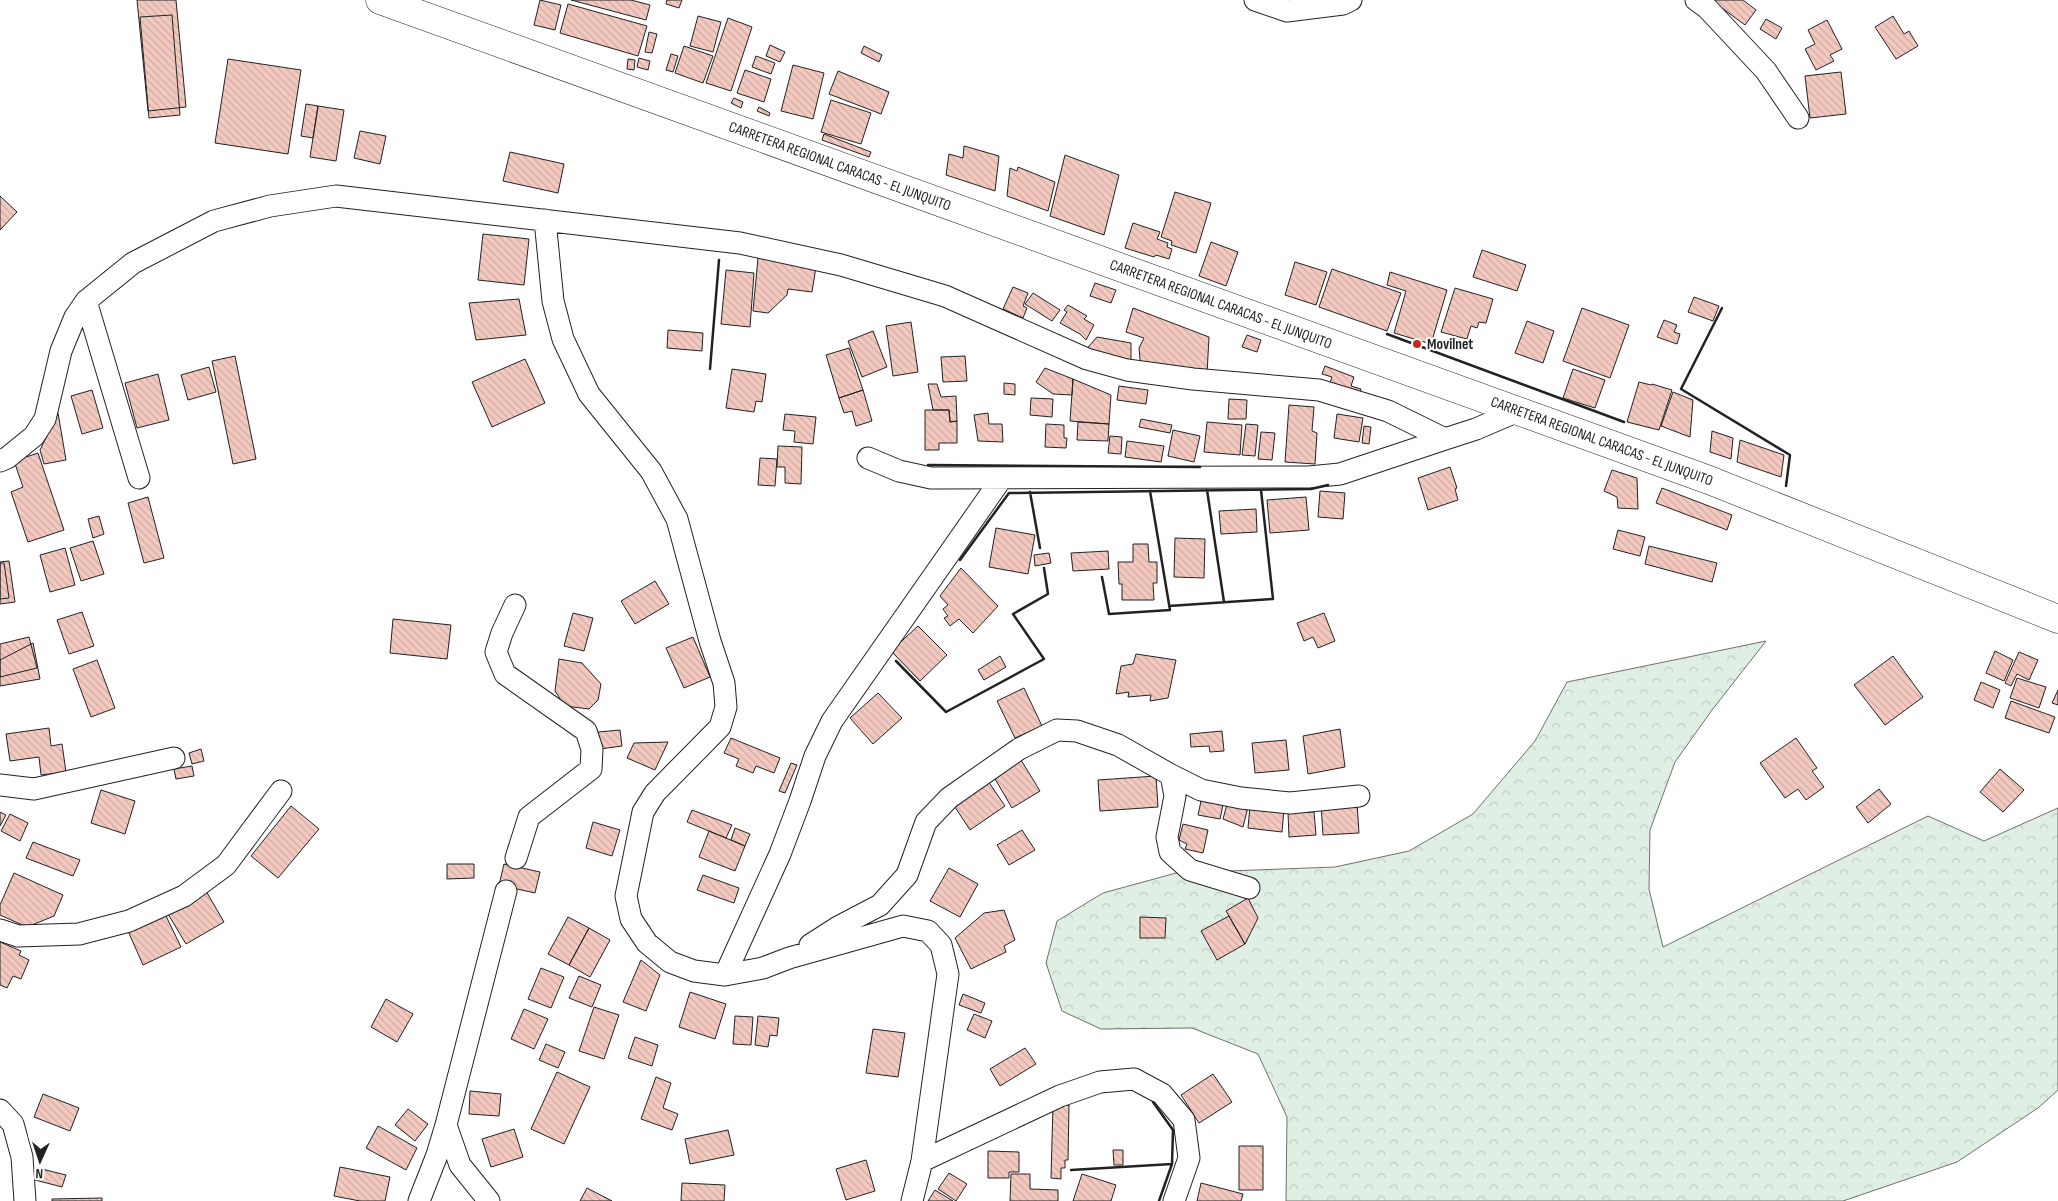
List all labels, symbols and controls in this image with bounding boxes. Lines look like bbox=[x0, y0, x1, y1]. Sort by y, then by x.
street label: CARRETERA REGIONAL CARACAS - EL JUNQUITO bbox=[726, 117, 954, 216]
street label: CARRETERA REGIONAL CARACAS - EL JUNQUITO bbox=[1107, 255, 1335, 354]
place label: Movilnet bbox=[1427, 335, 1473, 354]
marker: Movilnet bbox=[1411, 338, 1423, 350]
street label: CARRETERA REGIONAL CARACAS - EL JUNQUITO bbox=[1488, 392, 1716, 491]
north arrow bbox=[15, 1136, 65, 1186]
text: N bbox=[35, 1165, 44, 1182]

